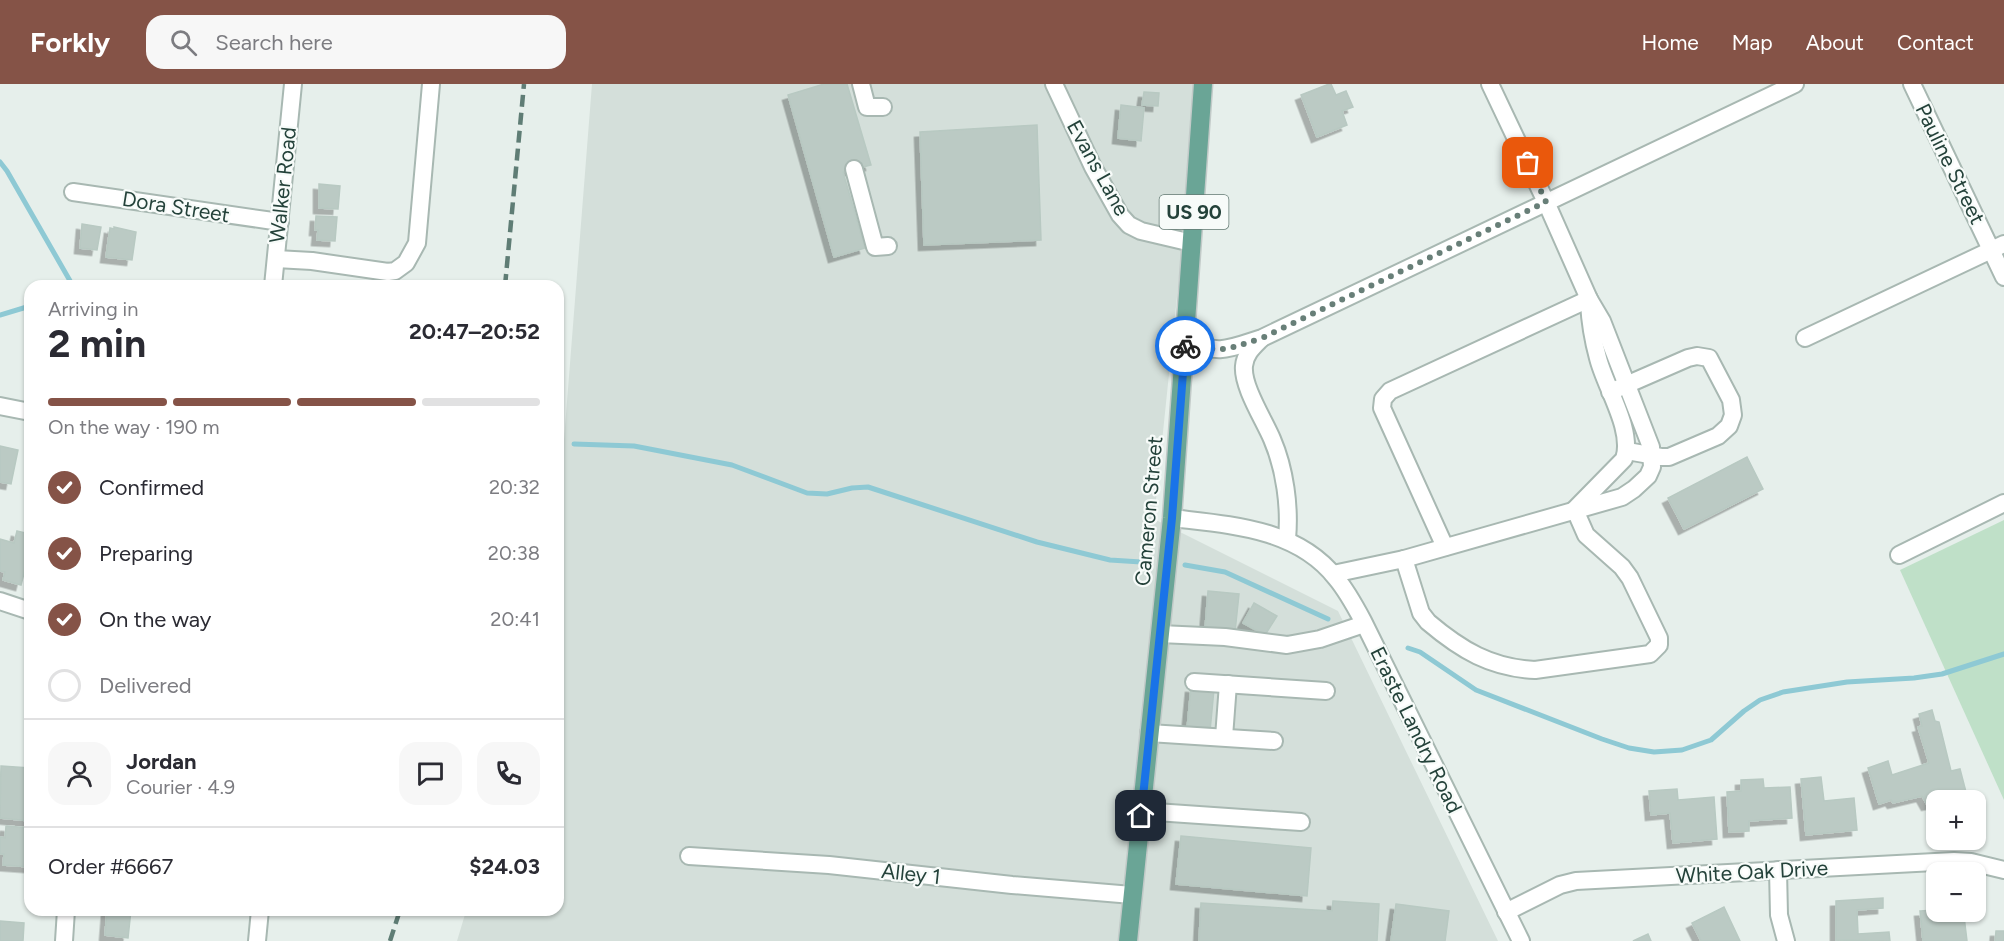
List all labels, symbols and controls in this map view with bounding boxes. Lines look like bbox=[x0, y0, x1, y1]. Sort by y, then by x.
search box bbox=[146, 15, 566, 69]
text: Forkly bbox=[30, 25, 110, 59]
icon: search bbox=[167, 26, 200, 59]
text: Search here bbox=[215, 29, 333, 56]
text: Home bbox=[1642, 30, 1699, 55]
text: Map bbox=[1732, 30, 1773, 55]
text: About bbox=[1806, 30, 1864, 55]
text: Contact bbox=[1897, 30, 1974, 55]
street label: Pauline Street bbox=[1910, 99, 1990, 228]
street label: Evans Lane bbox=[1062, 116, 1135, 220]
street label: Walker Road bbox=[264, 126, 301, 244]
pin bbox=[1502, 137, 1553, 188]
icon: bag bbox=[1511, 146, 1544, 179]
street label: Dora Street bbox=[121, 186, 232, 227]
road number: US 90 bbox=[1160, 195, 1228, 229]
text: Arriving in bbox=[48, 297, 138, 321]
courier bbox=[1155, 316, 1215, 376]
text: 20:47–20:52 bbox=[409, 318, 540, 345]
text: 2 min bbox=[48, 320, 146, 367]
icon: bike bbox=[1169, 330, 1202, 363]
text: On the way · 190 m bbox=[48, 415, 220, 439]
street label: Cameron Street bbox=[1130, 435, 1168, 587]
icon: check bbox=[48, 471, 81, 504]
text: Confirmed bbox=[99, 474, 204, 501]
text: 20:32 bbox=[489, 475, 540, 499]
icon: check bbox=[48, 537, 81, 570]
text: Preparing bbox=[99, 540, 193, 567]
text: 20:38 bbox=[488, 541, 540, 565]
icon: check bbox=[48, 603, 81, 636]
text: On the way bbox=[99, 606, 211, 633]
text: 20:41 bbox=[490, 607, 540, 631]
street label: Eraste Landry Road bbox=[1365, 643, 1468, 817]
text: Delivered bbox=[99, 672, 192, 699]
button: person bbox=[48, 742, 111, 805]
button: chat bbox=[399, 742, 462, 805]
button: phone bbox=[477, 742, 540, 805]
text: Jordan bbox=[126, 748, 197, 775]
text: Courier · 4.9 bbox=[126, 775, 235, 799]
pin bbox=[1115, 790, 1166, 841]
map controls bbox=[1926, 790, 1986, 922]
button: + bbox=[1926, 790, 1986, 850]
icon: home bbox=[1124, 799, 1157, 832]
text: Order #6667 bbox=[48, 853, 173, 880]
text: $24.03 bbox=[469, 853, 540, 880]
street label: White Oak Drive bbox=[1675, 855, 1829, 888]
street label: Alley 1 bbox=[880, 858, 942, 889]
button: − bbox=[1926, 862, 1986, 922]

